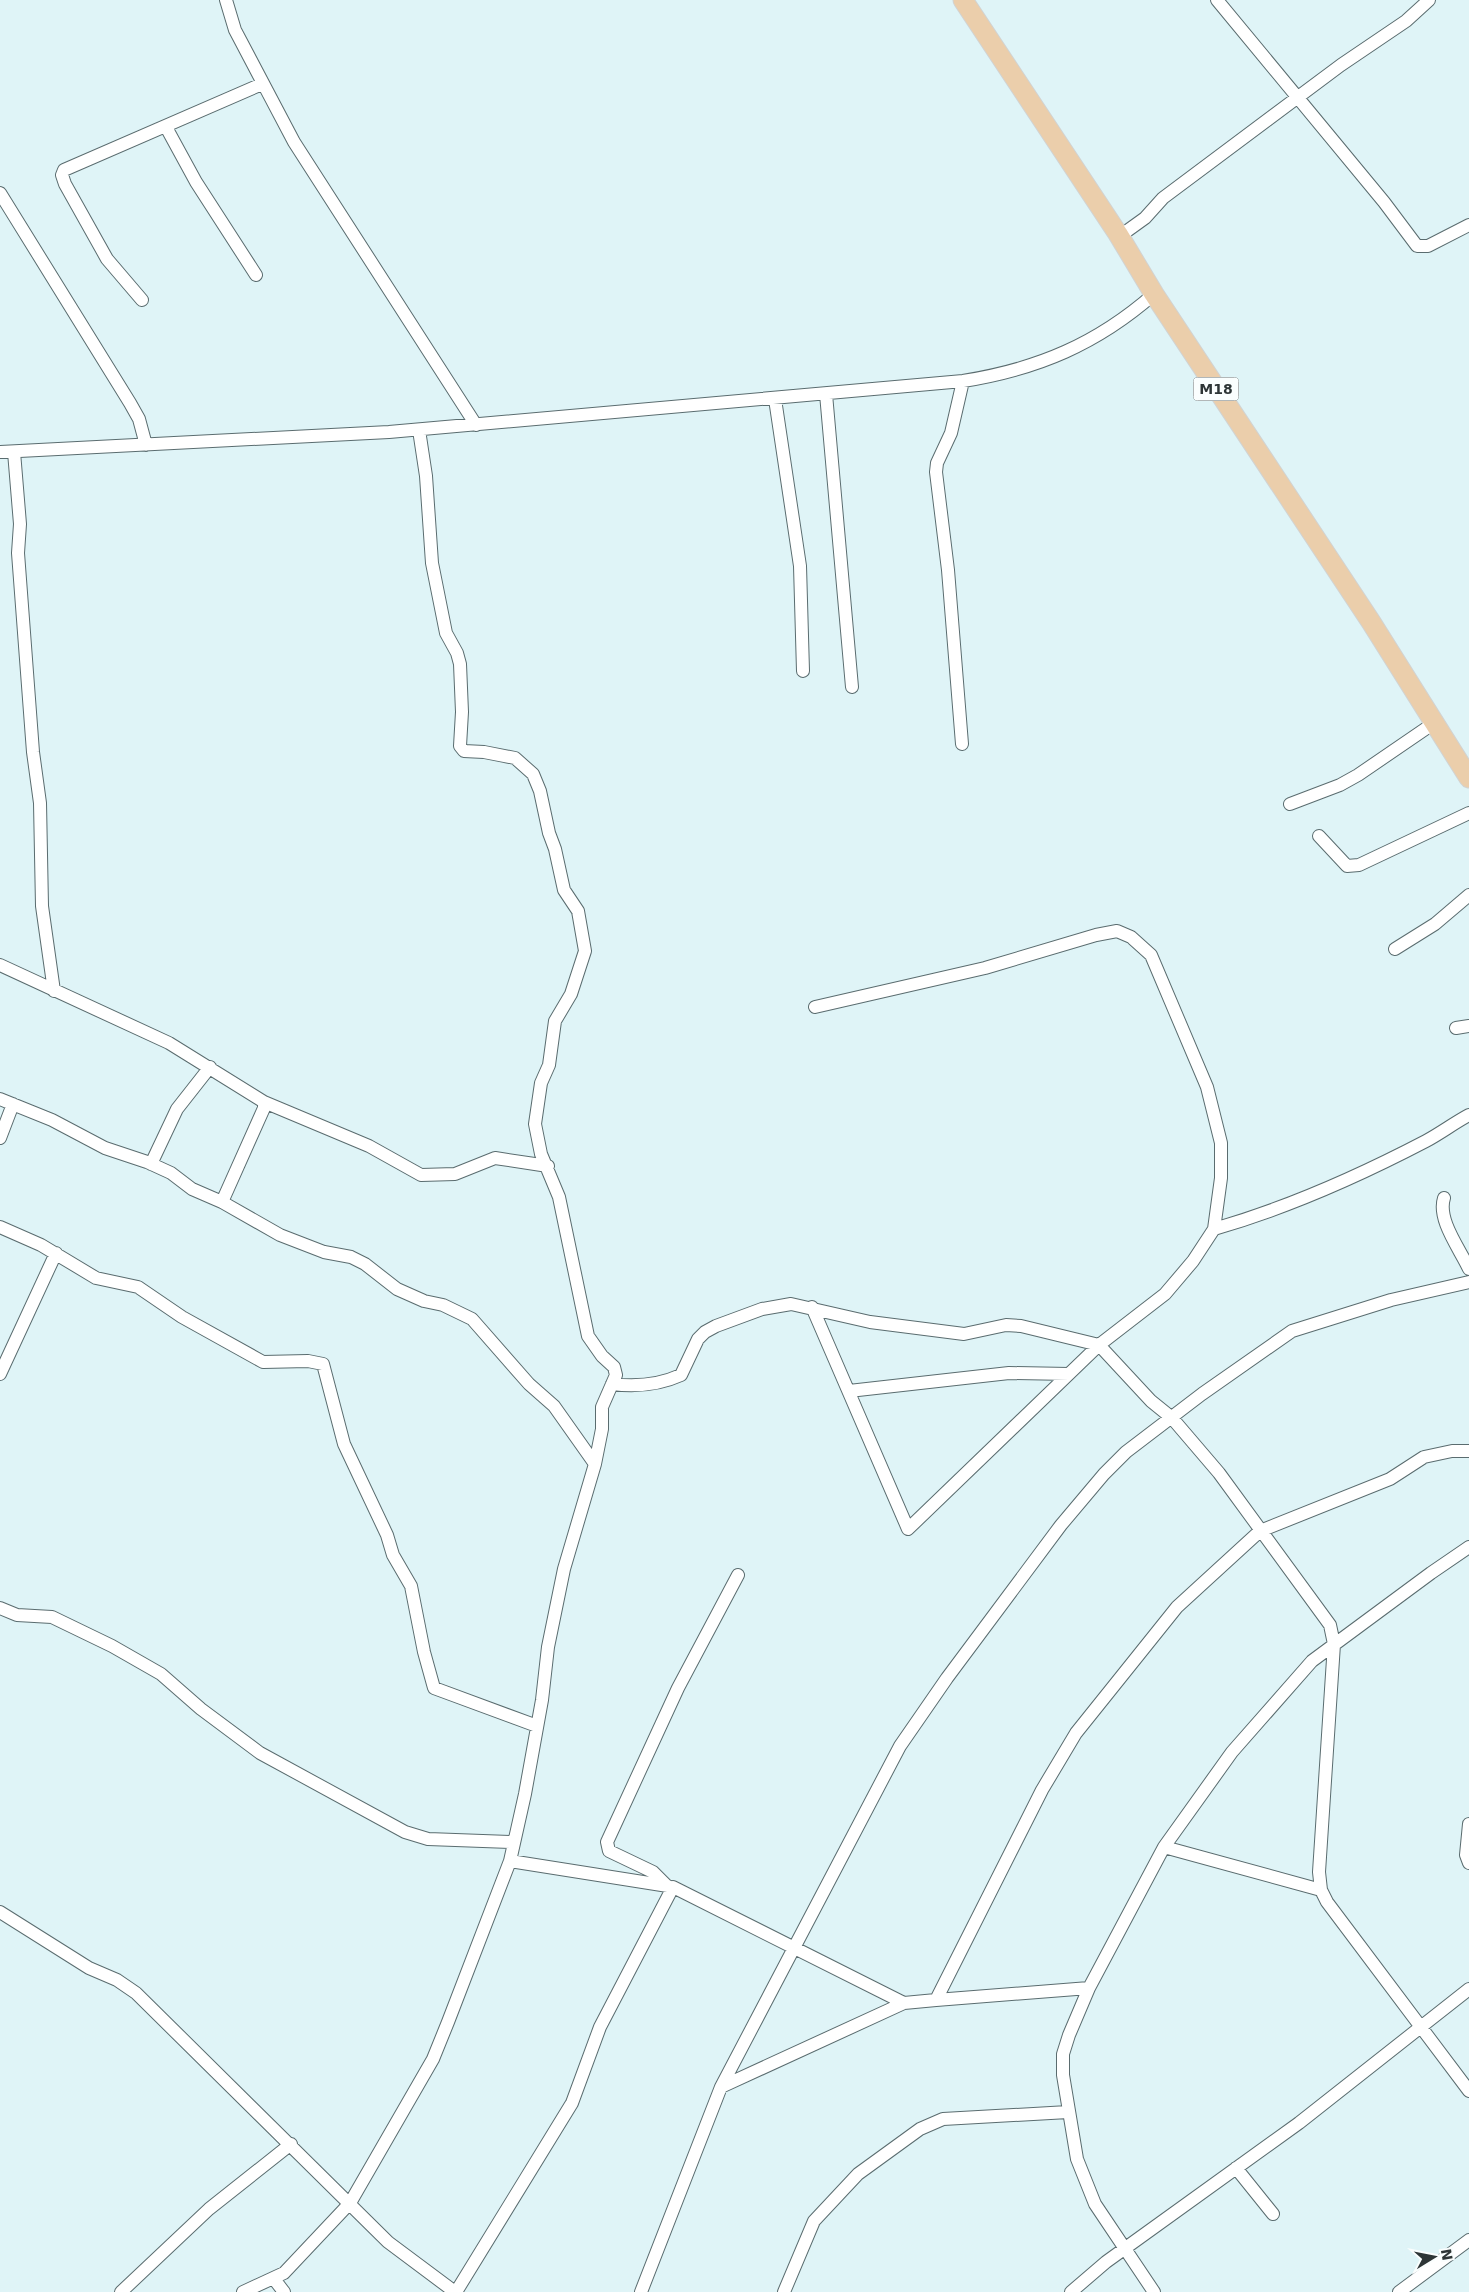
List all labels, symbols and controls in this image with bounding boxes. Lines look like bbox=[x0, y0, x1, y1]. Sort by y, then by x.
road number: M18 bbox=[1194, 378, 1238, 400]
north arrow bbox=[1409, 2232, 1459, 2282]
text: N bbox=[1438, 2248, 1456, 2262]

